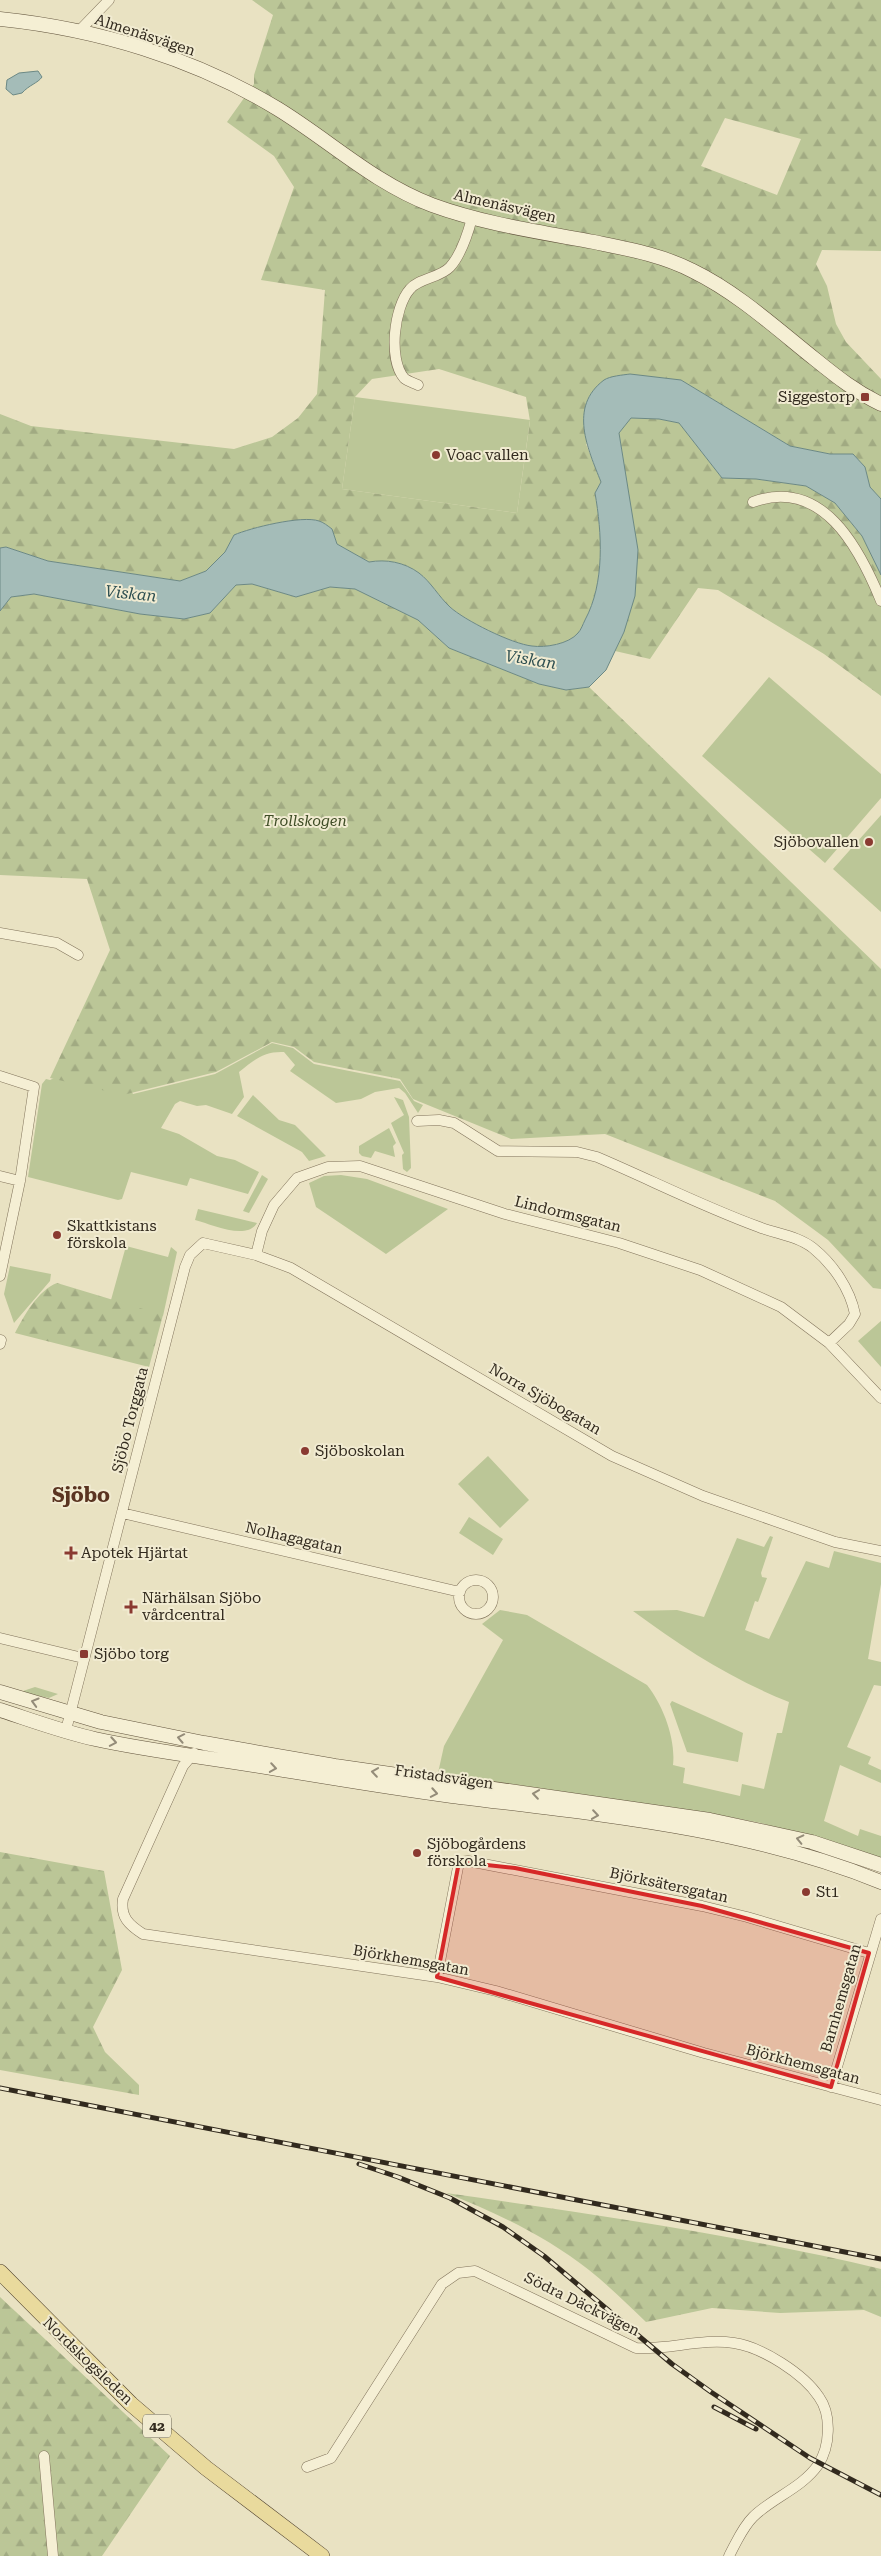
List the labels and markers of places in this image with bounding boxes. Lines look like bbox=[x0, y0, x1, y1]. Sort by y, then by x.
place label: Siggestorp bbox=[778, 388, 855, 406]
marker: Siggestorp bbox=[859, 391, 871, 403]
place label: Voac vallen bbox=[446, 446, 529, 464]
marker: Voac vallen bbox=[430, 449, 442, 461]
place label: Sjöbovallen bbox=[774, 833, 859, 851]
marker: Sjöbovallen bbox=[863, 836, 875, 848]
place label: Skattkistans förskola bbox=[67, 1217, 157, 1252]
marker: Skattkistans förskola bbox=[51, 1229, 63, 1241]
place label: Sjöboskolan bbox=[315, 1442, 405, 1460]
marker: Sjöboskolan bbox=[299, 1445, 311, 1457]
place label: Apotek Hjärtat bbox=[81, 1544, 188, 1562]
marker: Apotek Hjärtat bbox=[65, 1547, 77, 1559]
place label: Närhälsan Sjöbo vårdcentral bbox=[142, 1589, 261, 1624]
marker: Närhälsan Sjöbo vårdcentral bbox=[124, 1600, 138, 1614]
place label: Sjöbo torg bbox=[94, 1645, 169, 1663]
marker: Sjöbo torg bbox=[78, 1648, 90, 1660]
place label: Sjöbogårdens förskola bbox=[427, 1835, 526, 1870]
marker: Sjöbogårdens förskola bbox=[411, 1847, 423, 1859]
place label: St1 bbox=[816, 1883, 839, 1901]
marker: St1 bbox=[800, 1886, 812, 1898]

